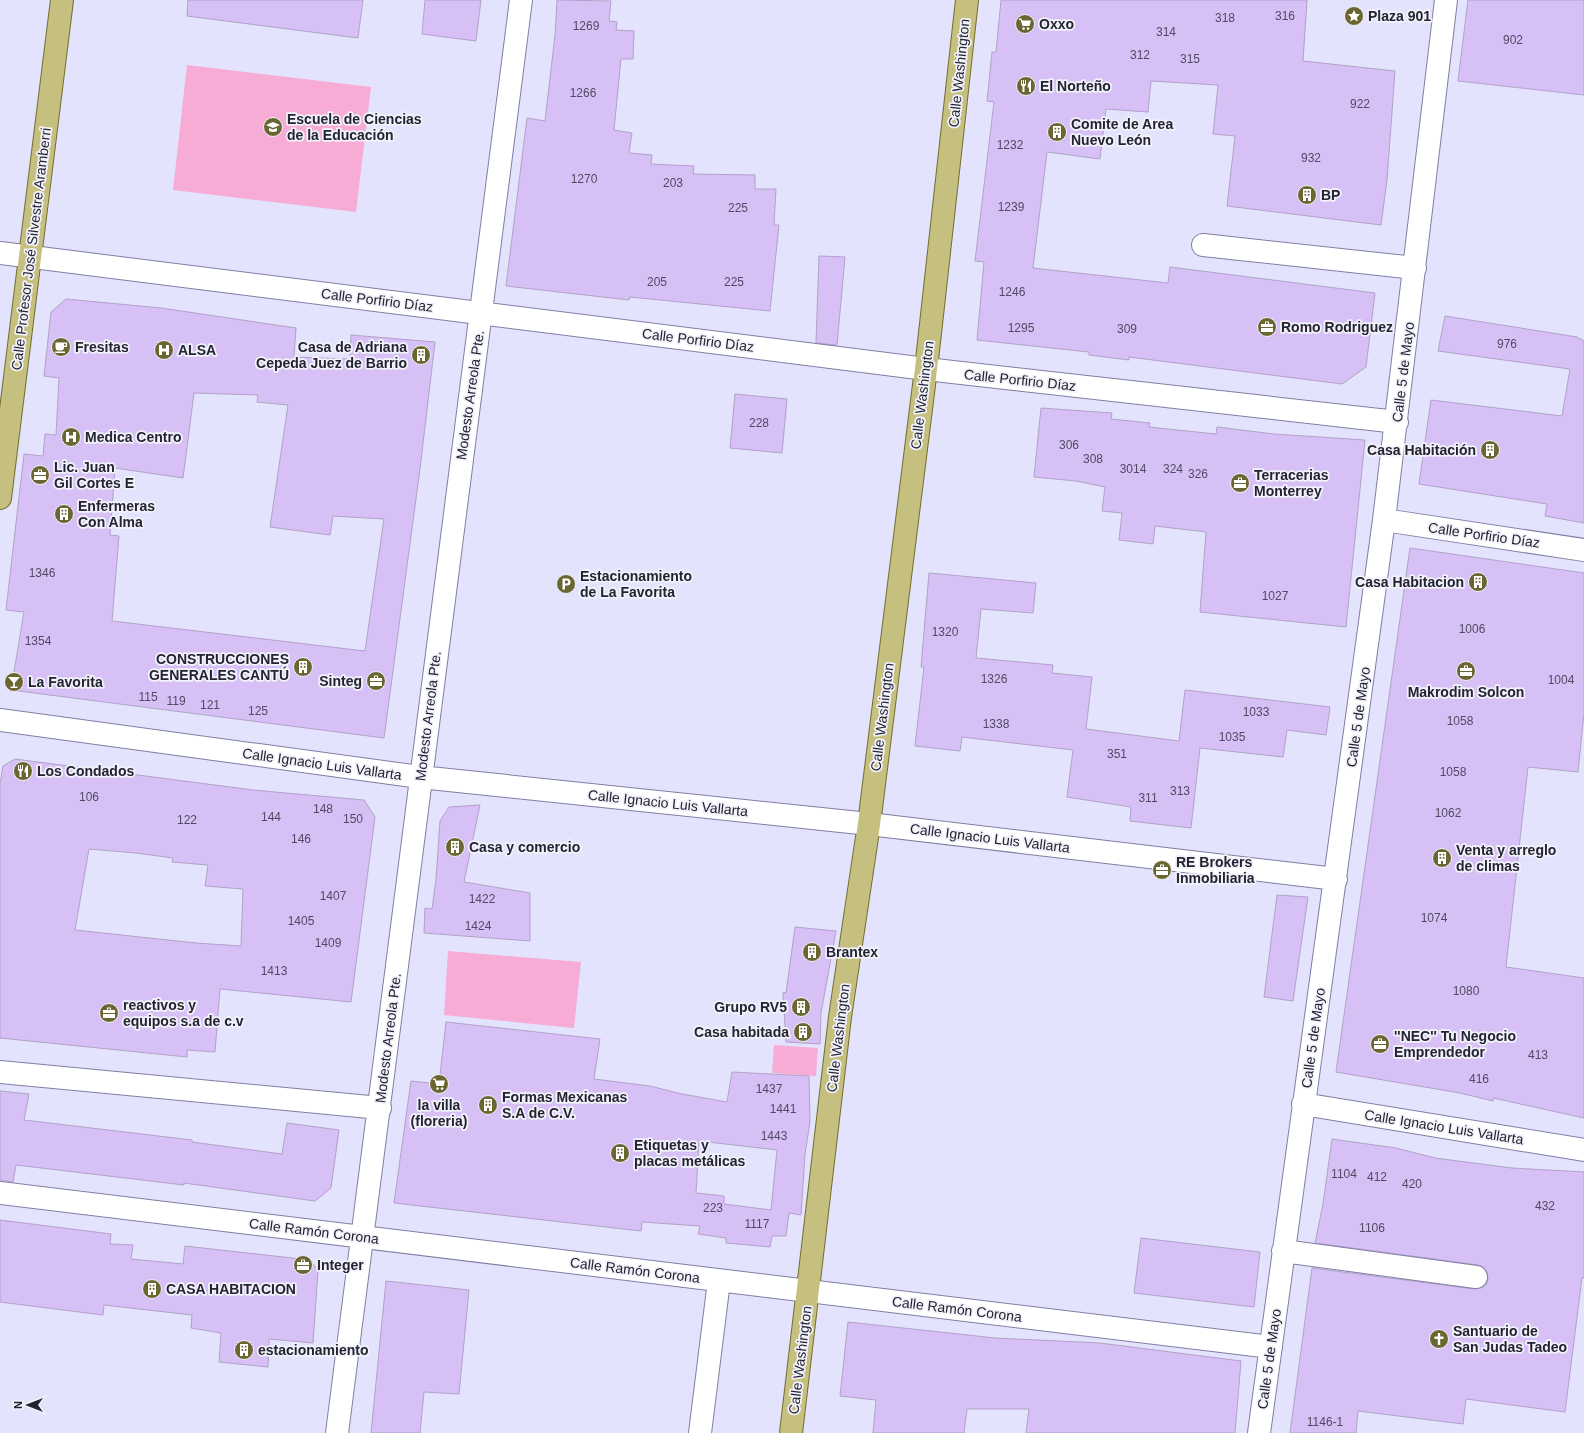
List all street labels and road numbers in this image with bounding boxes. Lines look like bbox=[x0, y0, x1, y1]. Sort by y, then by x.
street label: Calle Washington bbox=[945, 18, 973, 128]
street label: Calle Profesor José Silvestre Aramberri bbox=[8, 127, 54, 371]
street label: Calle Porfirio Díaz bbox=[320, 285, 434, 315]
street label: Calle 5 de Mayo bbox=[1389, 321, 1417, 423]
street label: Calle Porfirio Díaz bbox=[641, 325, 755, 355]
street label: Modesto Arreola Pte. bbox=[453, 329, 487, 461]
street label: Calle Washington bbox=[907, 340, 937, 450]
street label: Calle Porfirio Díaz bbox=[963, 366, 1077, 394]
street label: Calle Porfirio Díaz bbox=[1427, 519, 1541, 551]
street label: Modesto Arreola Pte. bbox=[412, 650, 444, 782]
street label: Calle Washington bbox=[867, 662, 897, 772]
street label: Calle 5 de Mayo bbox=[1343, 666, 1373, 768]
street label: Calle Ignacio Luis Vallarta bbox=[241, 745, 403, 783]
street label: Calle Ignacio Luis Vallarta bbox=[587, 787, 749, 819]
street label: Calle Ignacio Luis Vallarta bbox=[909, 820, 1071, 856]
street label: Modesto Arreola Pte. bbox=[372, 972, 404, 1104]
street label: Calle Washington bbox=[823, 983, 853, 1093]
street label: Calle 5 de Mayo bbox=[1298, 987, 1328, 1089]
street label: Calle Ignacio Luis Vallarta bbox=[1363, 1107, 1525, 1148]
street label: Calle Ramón Corona bbox=[248, 1215, 380, 1247]
street label: Calle Ramón Corona bbox=[569, 1254, 701, 1286]
street label: Calle Ramón Corona bbox=[891, 1293, 1023, 1325]
street label: Calle Washington bbox=[785, 1305, 815, 1415]
street label: Calle 5 de Mayo bbox=[1254, 1308, 1284, 1410]

